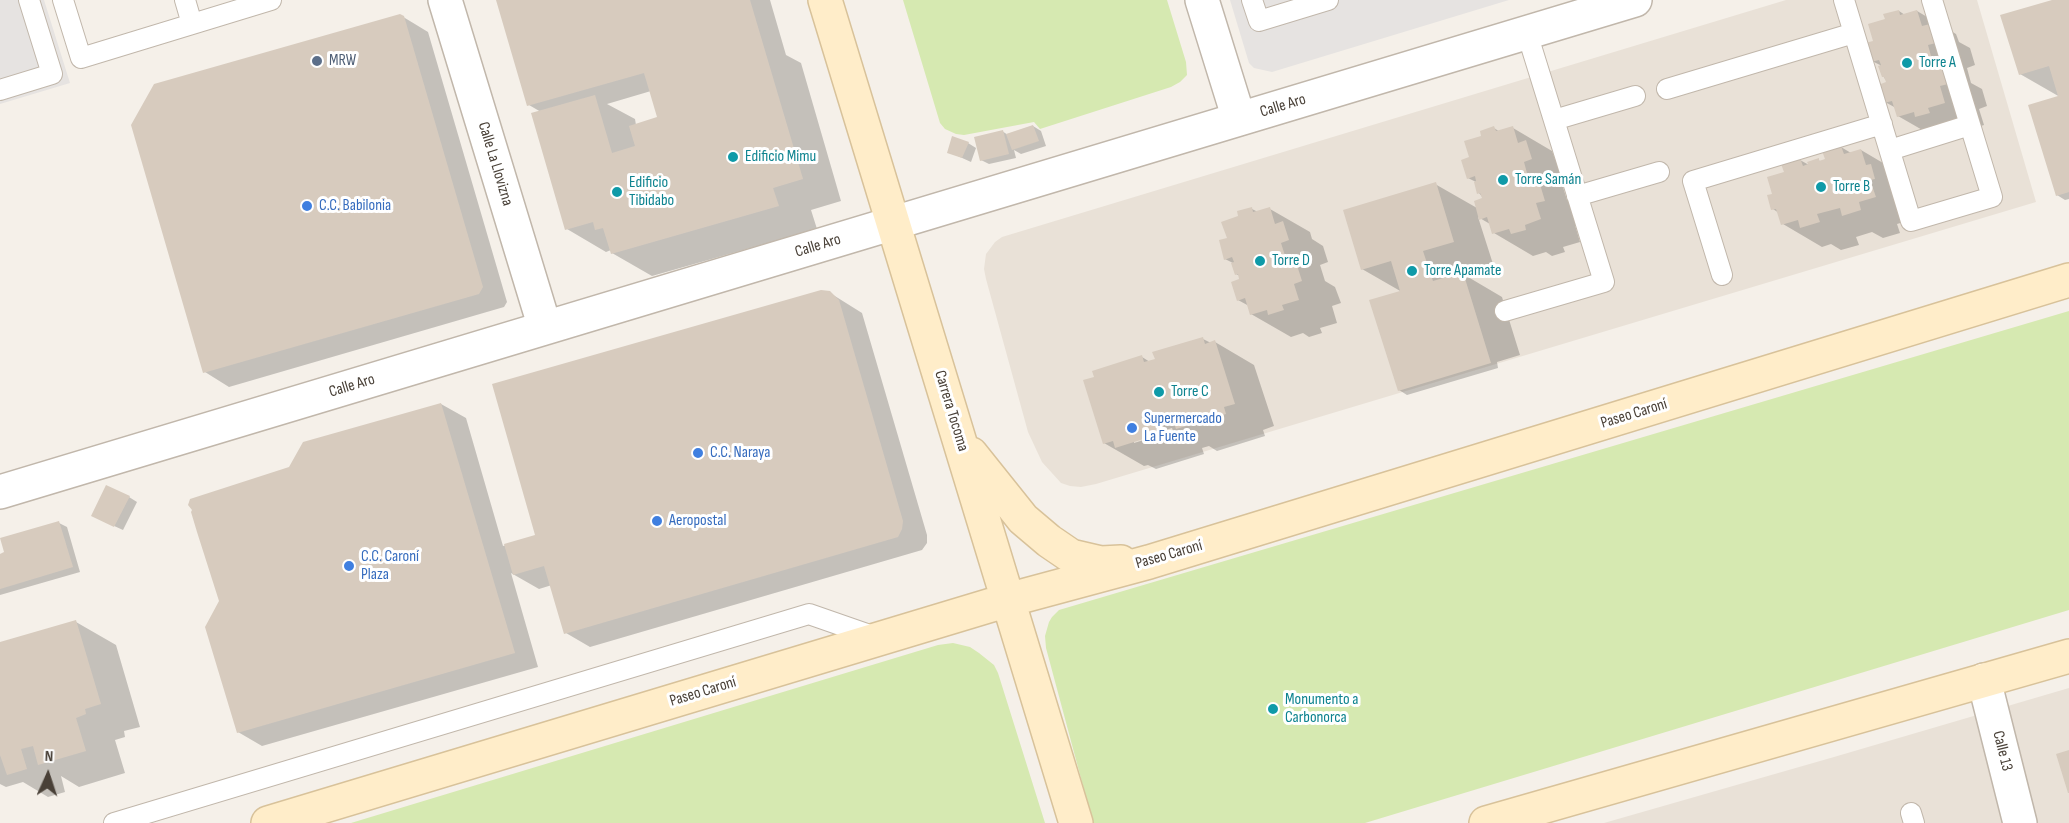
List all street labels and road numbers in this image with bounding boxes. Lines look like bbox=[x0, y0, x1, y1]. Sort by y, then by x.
street label: Calle Aro bbox=[1258, 90, 1308, 122]
street label: Calle La Llovizna bbox=[473, 120, 517, 208]
street label: Calle Aro bbox=[793, 230, 843, 262]
street label: Carrera Tocoma bbox=[930, 368, 972, 454]
street label: Calle Aro bbox=[327, 370, 377, 402]
street label: Paseo Caroní bbox=[1598, 395, 1670, 433]
street label: Paseo Caroní bbox=[1133, 536, 1205, 574]
street label: Paseo Caroní bbox=[667, 673, 739, 711]
street label: Calle 13 bbox=[1988, 729, 2016, 773]

